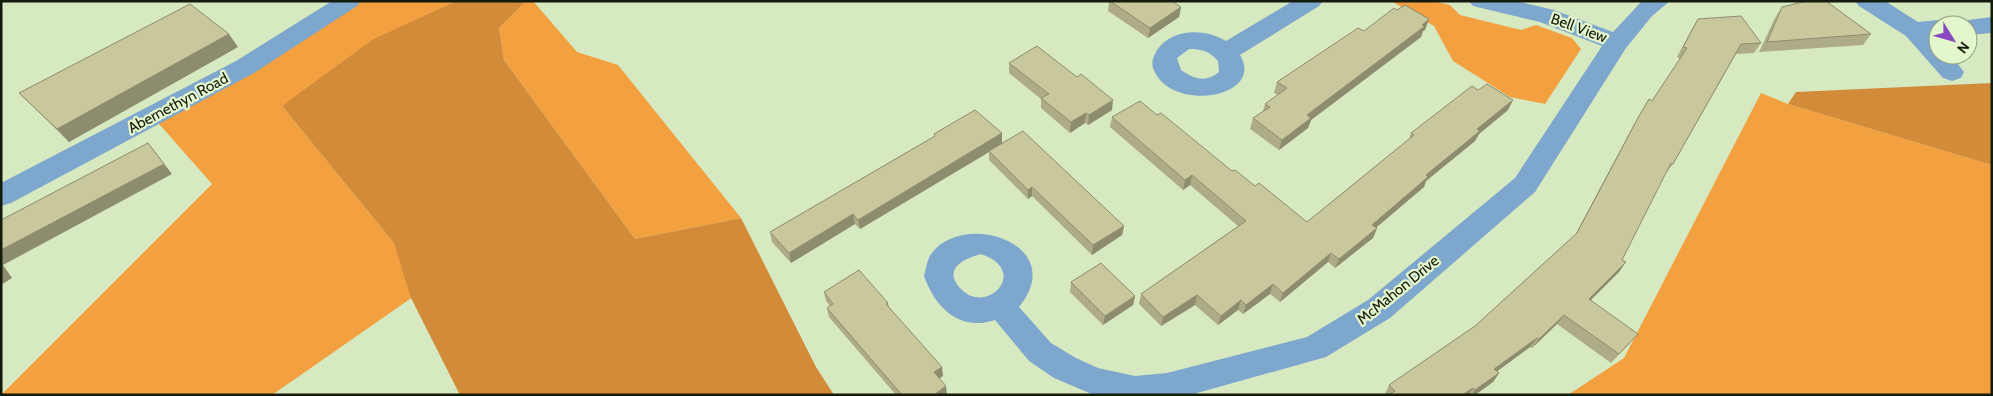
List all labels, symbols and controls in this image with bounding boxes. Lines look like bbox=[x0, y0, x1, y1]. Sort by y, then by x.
street label: Bell View bbox=[1548, 10, 1610, 47]
north arrow bbox=[1928, 15, 1978, 65]
text: N bbox=[1953, 38, 1974, 57]
street label: Abernethyn Road bbox=[125, 69, 231, 137]
street label: McMahon Drive bbox=[1354, 251, 1443, 328]

